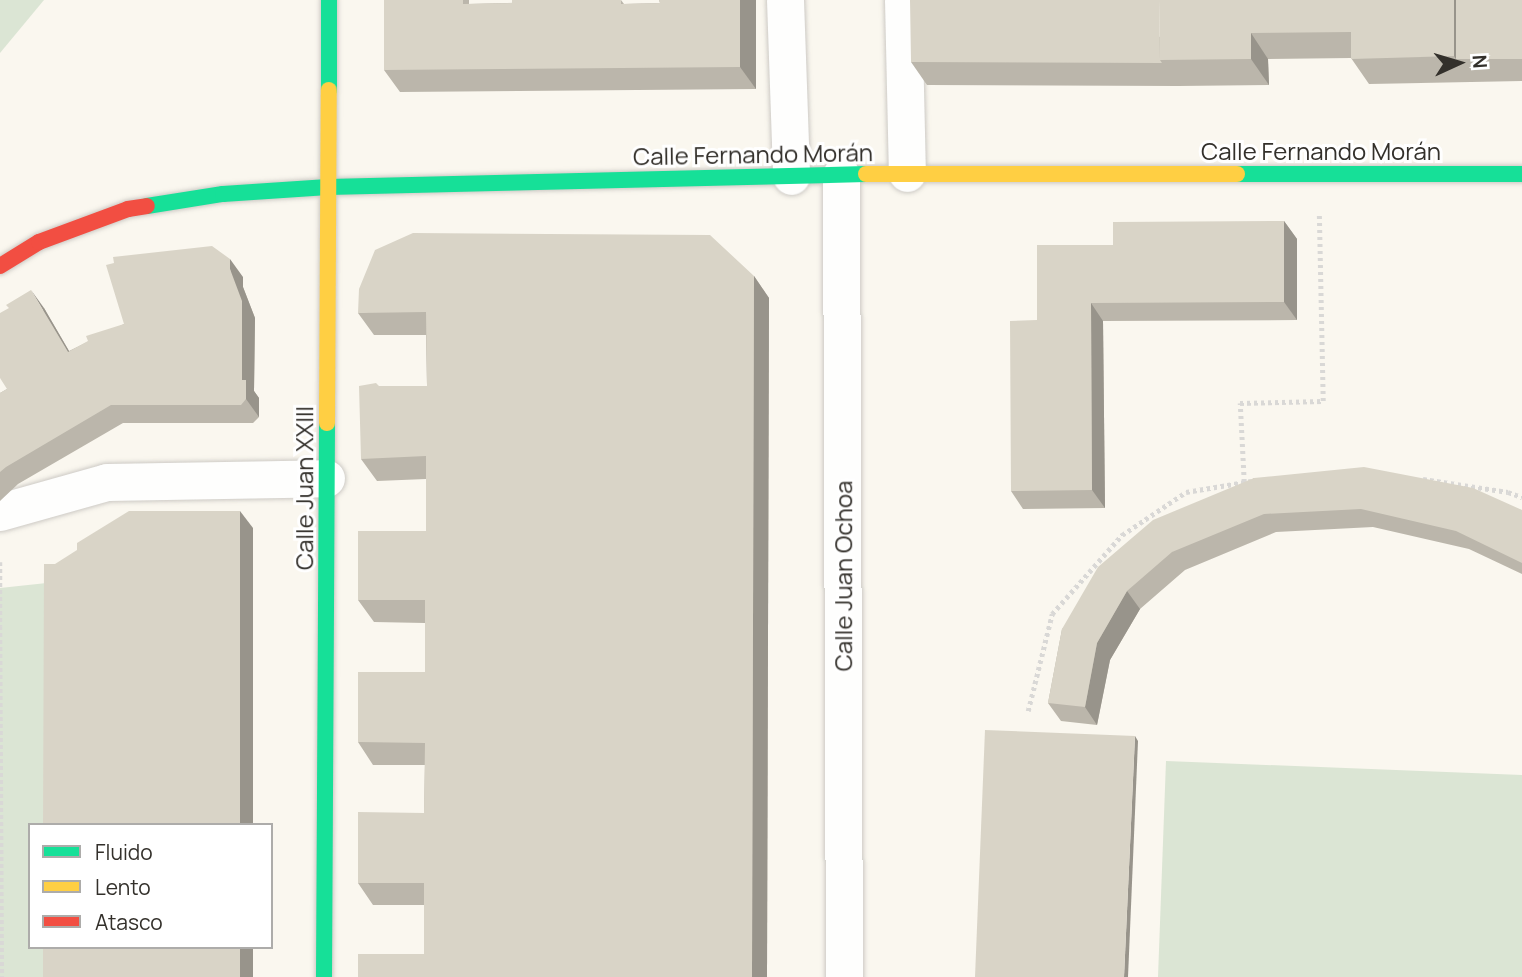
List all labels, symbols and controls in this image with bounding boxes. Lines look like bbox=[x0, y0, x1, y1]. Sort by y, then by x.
north arrow bbox=[1424, 28, 1494, 98]
text: N bbox=[1467, 54, 1493, 69]
street label: Calle Fernando Morán bbox=[1201, 137, 1441, 165]
street label: Calle Fernando Morán bbox=[633, 138, 873, 170]
street label: Calle Juan XXIII bbox=[290, 406, 318, 570]
street label: Calle Juan Ochoa bbox=[829, 481, 857, 671]
legend bbox=[28, 823, 273, 949]
text: Fluido bbox=[95, 838, 153, 866]
text: Lento bbox=[95, 873, 151, 901]
text: Atasco bbox=[95, 908, 163, 936]

